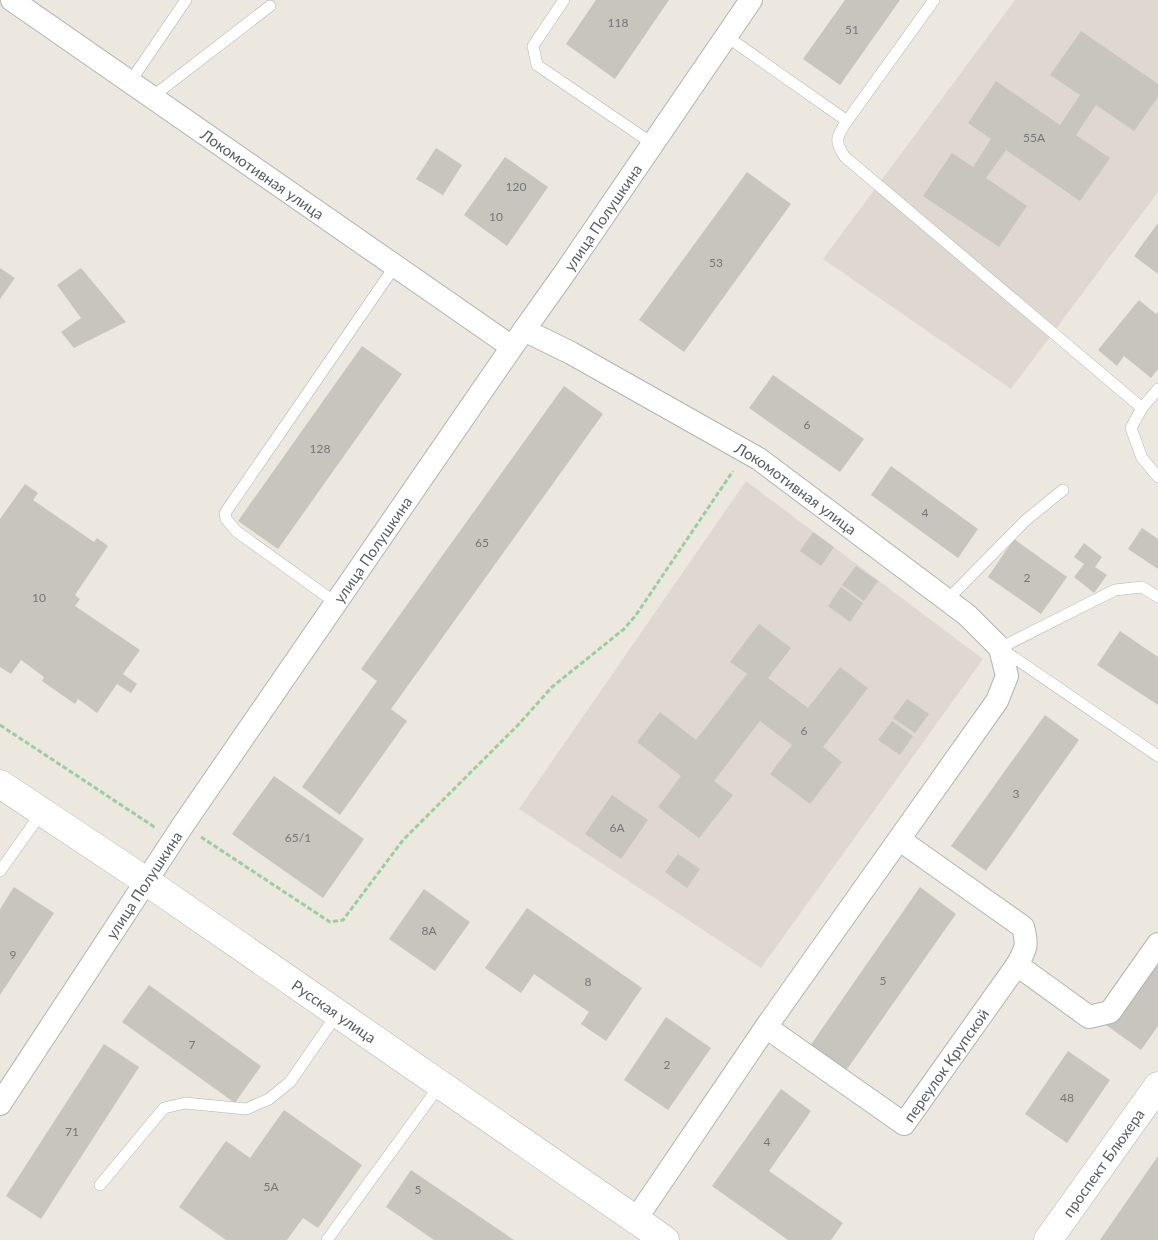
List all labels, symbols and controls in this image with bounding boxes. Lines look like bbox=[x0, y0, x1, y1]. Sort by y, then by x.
house number: 118 bbox=[608, 15, 628, 30]
house number: 51 bbox=[845, 22, 859, 37]
street label: Локомотивная улица bbox=[197, 124, 328, 223]
house number: 55А bbox=[1023, 130, 1046, 145]
street label: улица Полушкина bbox=[560, 161, 645, 274]
house number: 120 bbox=[506, 179, 526, 194]
house number: 10 bbox=[489, 209, 503, 224]
house number: 53 bbox=[709, 255, 723, 270]
house number: 6 bbox=[804, 417, 811, 432]
street label: Локомотивная улица bbox=[731, 438, 860, 538]
house number: 128 bbox=[310, 441, 330, 456]
street label: улица Полушкина bbox=[330, 493, 415, 606]
house number: 4 bbox=[922, 505, 929, 520]
house number: 65 bbox=[475, 535, 489, 550]
house number: 2 bbox=[1024, 570, 1031, 585]
house number: 10 bbox=[32, 590, 46, 605]
house number: 6 bbox=[801, 723, 808, 738]
house number: 3 bbox=[1013, 786, 1020, 801]
house number: 6А bbox=[609, 820, 625, 835]
street label: улица Полушкина bbox=[102, 828, 186, 942]
house number: 65/1 bbox=[285, 830, 311, 845]
house number: 8А bbox=[421, 923, 437, 938]
house number: 9 bbox=[10, 947, 17, 962]
house number: 5 bbox=[880, 973, 887, 988]
house number: 8 bbox=[585, 974, 592, 989]
street label: Русская улица bbox=[289, 976, 380, 1046]
street label: переулок Крупской bbox=[900, 1005, 992, 1125]
house number: 7 bbox=[189, 1037, 196, 1052]
house number: 2 bbox=[664, 1057, 671, 1072]
house number: 48 bbox=[1060, 1090, 1074, 1105]
street label: проспект Блюхера bbox=[1059, 1105, 1148, 1220]
house number: 71 bbox=[65, 1124, 79, 1139]
house number: 4 bbox=[764, 1134, 771, 1149]
house number: 5А bbox=[263, 1179, 279, 1194]
house number: 5 bbox=[415, 1182, 422, 1197]

